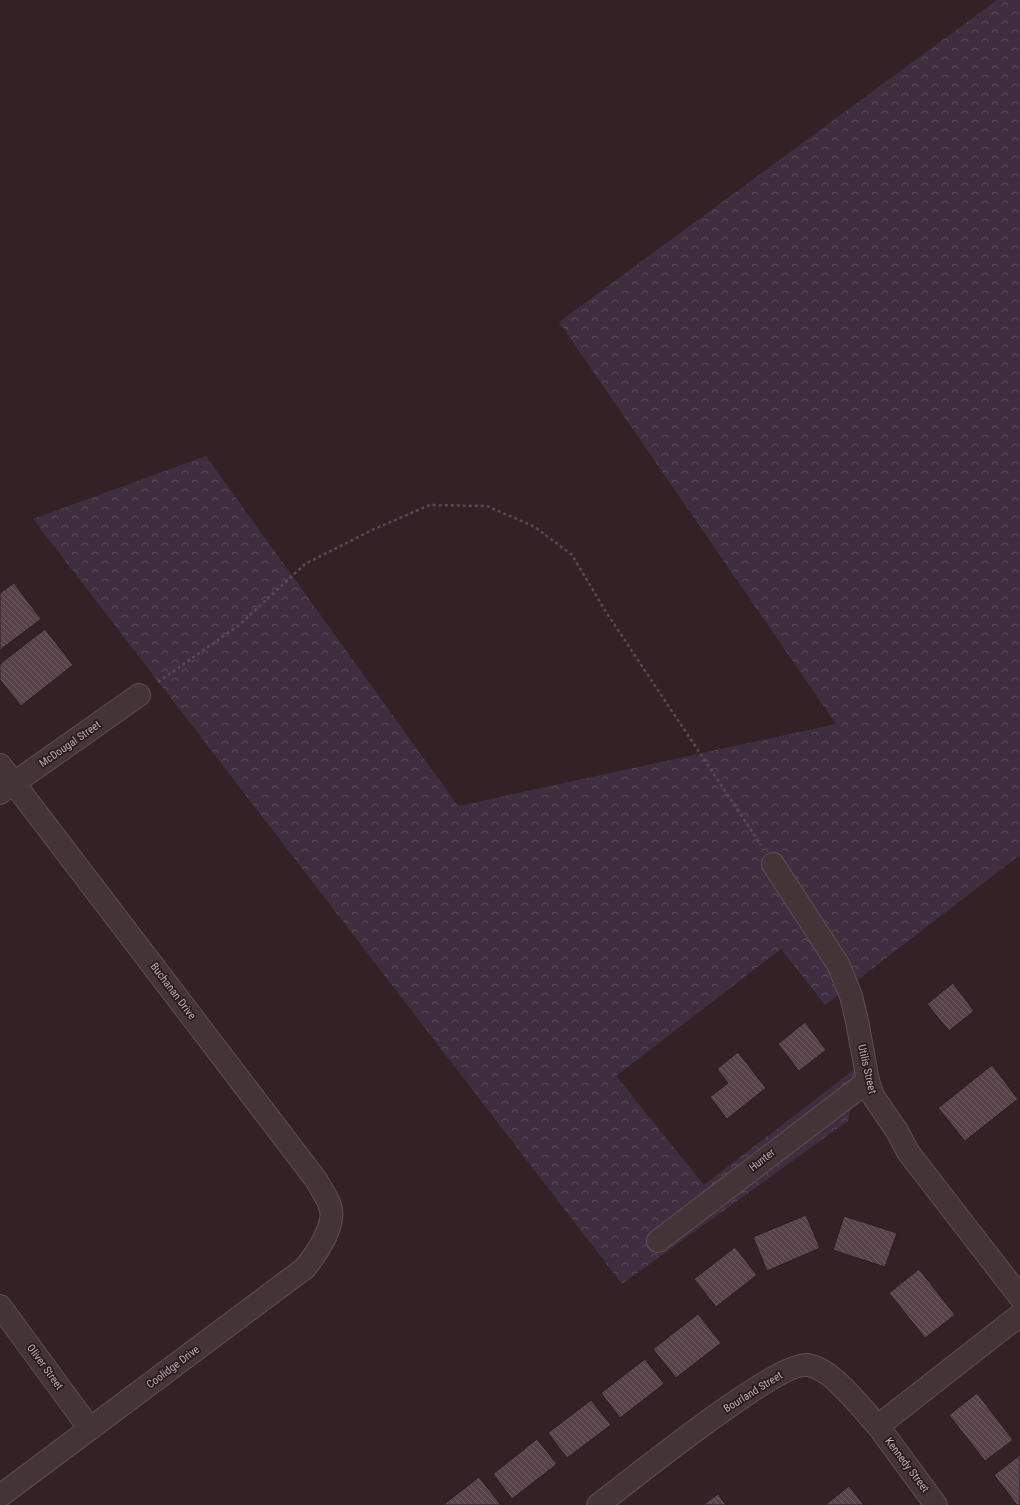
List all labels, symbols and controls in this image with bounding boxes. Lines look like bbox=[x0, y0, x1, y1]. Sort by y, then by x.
street label: McDougal Street bbox=[37, 718, 103, 770]
street label: Buchanan Drive bbox=[148, 960, 198, 1022]
street label: Utilis Street bbox=[855, 1043, 879, 1095]
street label: Hunter bbox=[746, 1145, 778, 1174]
street label: Oliver Street bbox=[24, 1342, 66, 1392]
street label: Coolidge Drive bbox=[144, 1343, 202, 1391]
street label: Bourland Street bbox=[721, 1369, 785, 1415]
street label: Kennedy Street bbox=[882, 1435, 932, 1495]

